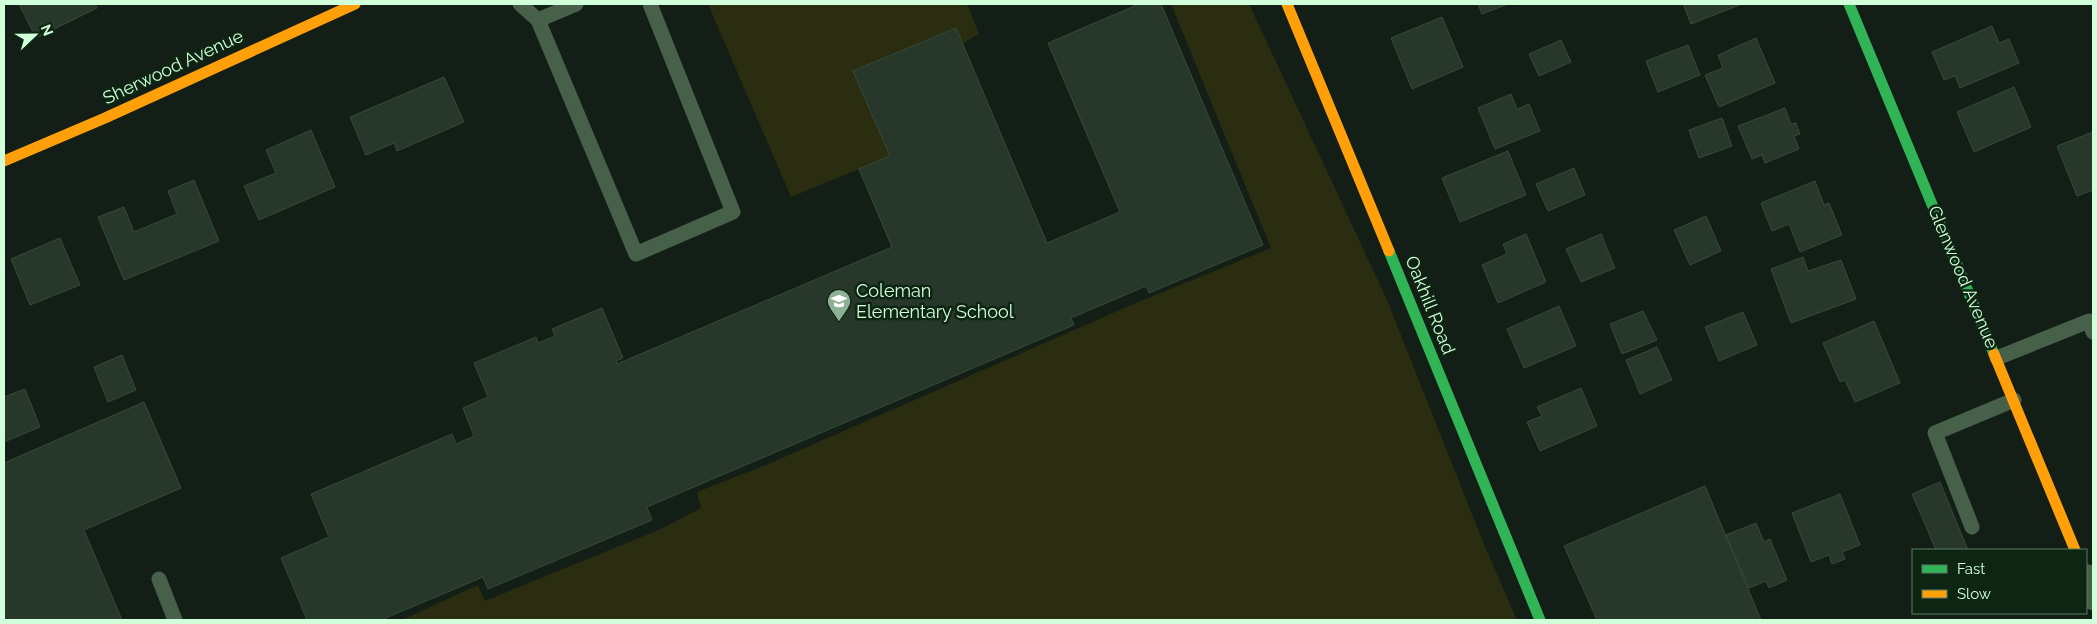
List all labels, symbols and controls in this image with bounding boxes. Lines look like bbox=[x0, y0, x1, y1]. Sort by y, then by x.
north arrow bbox=[10, 10, 60, 60]
text: N bbox=[38, 22, 56, 38]
street label: Sherwood Avenue bbox=[99, 25, 247, 108]
street label: Glenwood Avenue bbox=[1924, 202, 2003, 352]
street label: Oakhill Road bbox=[1401, 253, 1460, 357]
place label: Coleman Elementary School bbox=[856, 280, 1014, 322]
school or university icon: Coleman Elementary School bbox=[826, 288, 852, 322]
legend bbox=[1912, 549, 2087, 614]
text: Fast bbox=[1957, 560, 1985, 578]
text: Slow bbox=[1957, 585, 1991, 603]

